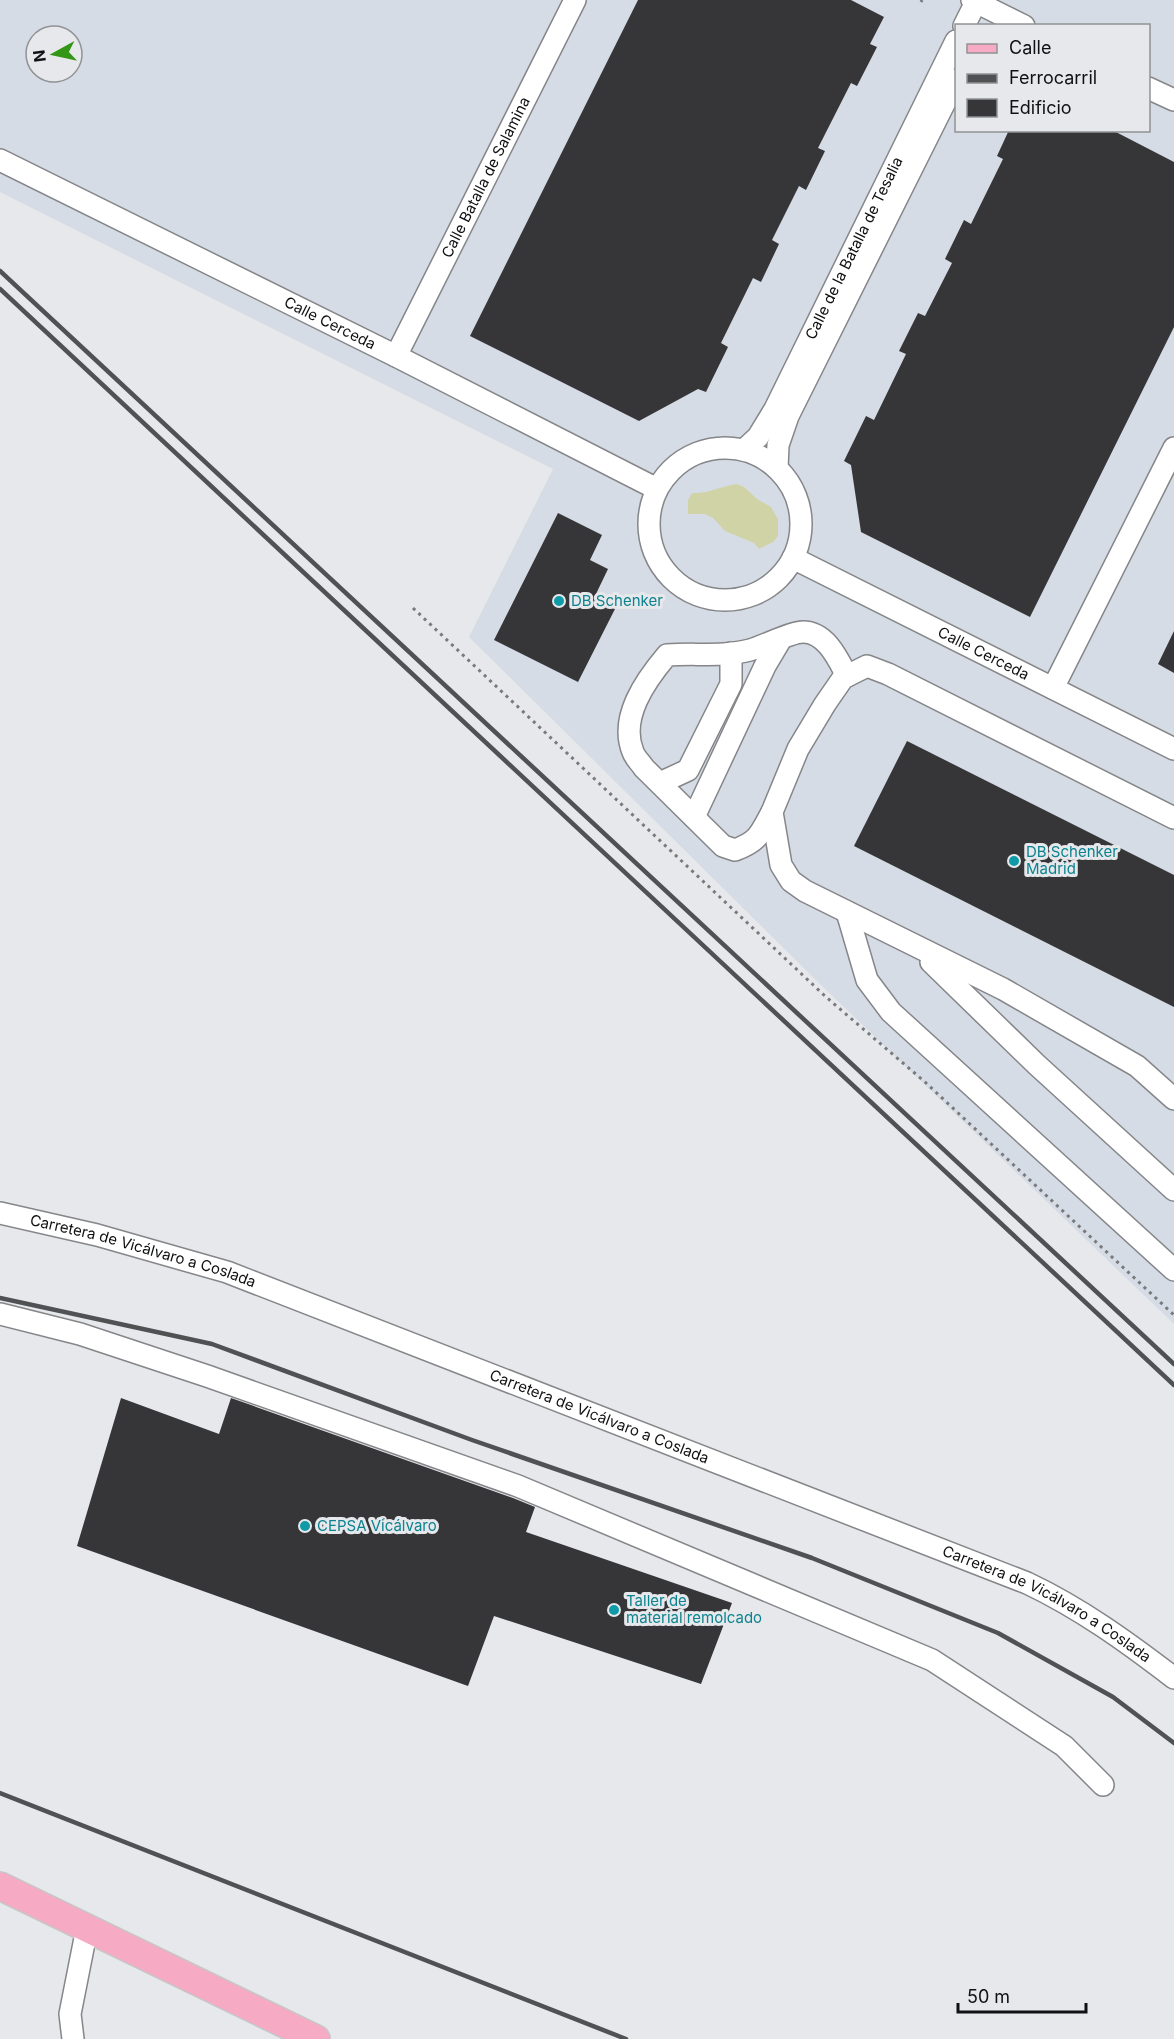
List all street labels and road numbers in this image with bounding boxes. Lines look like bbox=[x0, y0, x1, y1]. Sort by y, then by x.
street label: Calle Batalla de Salamina bbox=[437, 93, 534, 261]
street label: Calle de la Batalla de Tesalia bbox=[801, 154, 907, 343]
street label: Calle Cerceda bbox=[281, 292, 379, 353]
street label: Calle Cerceda bbox=[935, 622, 1032, 684]
street label: Carretera de Vicálvaro a Coslada bbox=[28, 1210, 259, 1291]
street label: Carretera de Vicálvaro a Coslada bbox=[487, 1365, 712, 1467]
street label: Carretera de Vicálvaro a Coslada bbox=[940, 1541, 1155, 1666]

